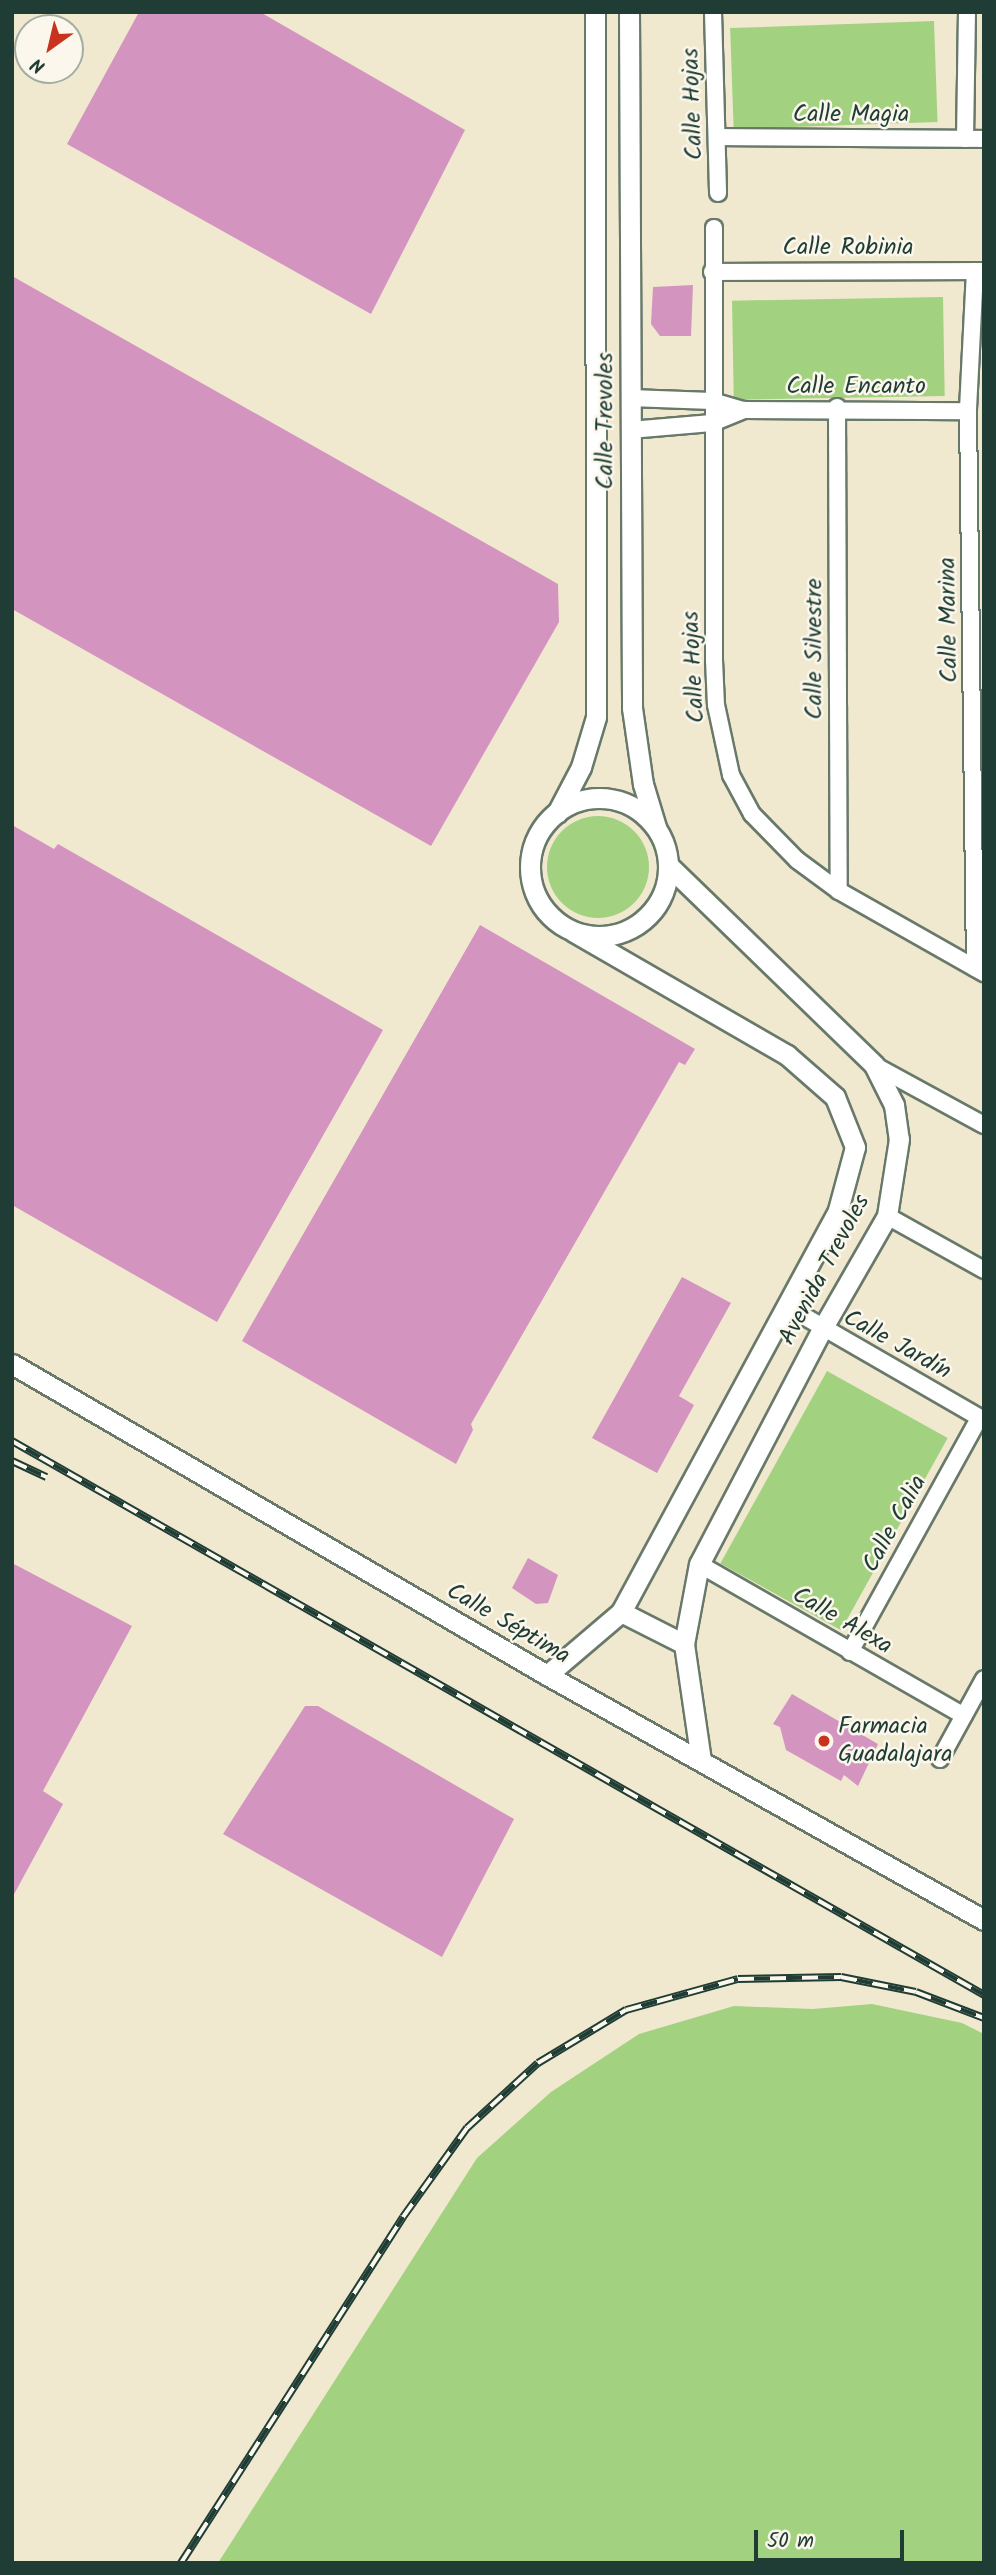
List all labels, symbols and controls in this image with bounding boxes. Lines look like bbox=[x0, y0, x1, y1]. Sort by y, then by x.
north arrow bbox=[14, 14, 84, 84]
street label: Calle Hojas bbox=[677, 47, 709, 161]
text: N bbox=[25, 49, 52, 81]
street label: Calle Magia bbox=[793, 101, 909, 129]
street label: Calle Robinia bbox=[783, 234, 913, 262]
street label: Calle Trevoles bbox=[592, 352, 620, 490]
street label: Calle Encanto bbox=[786, 373, 926, 401]
street label: Calle Marina bbox=[934, 557, 964, 683]
street label: Calle Silvestre bbox=[801, 578, 829, 720]
street label: Calle Hojas bbox=[677, 610, 711, 724]
street label: Avenida Trevoles bbox=[773, 1190, 877, 1350]
street label: Calle Jardín bbox=[838, 1304, 956, 1386]
street label: Calle Calia bbox=[857, 1471, 933, 1577]
street label: Calle Séptima bbox=[441, 1577, 575, 1671]
street label: Calle Alexa bbox=[787, 1581, 897, 1661]
place label: Farmacia Guadalajara bbox=[838, 1713, 952, 1769]
marker: Farmacia Guadalajara bbox=[816, 1733, 832, 1749]
scale bar bbox=[758, 2516, 908, 2560]
text: 50 m bbox=[767, 2525, 814, 2558]

